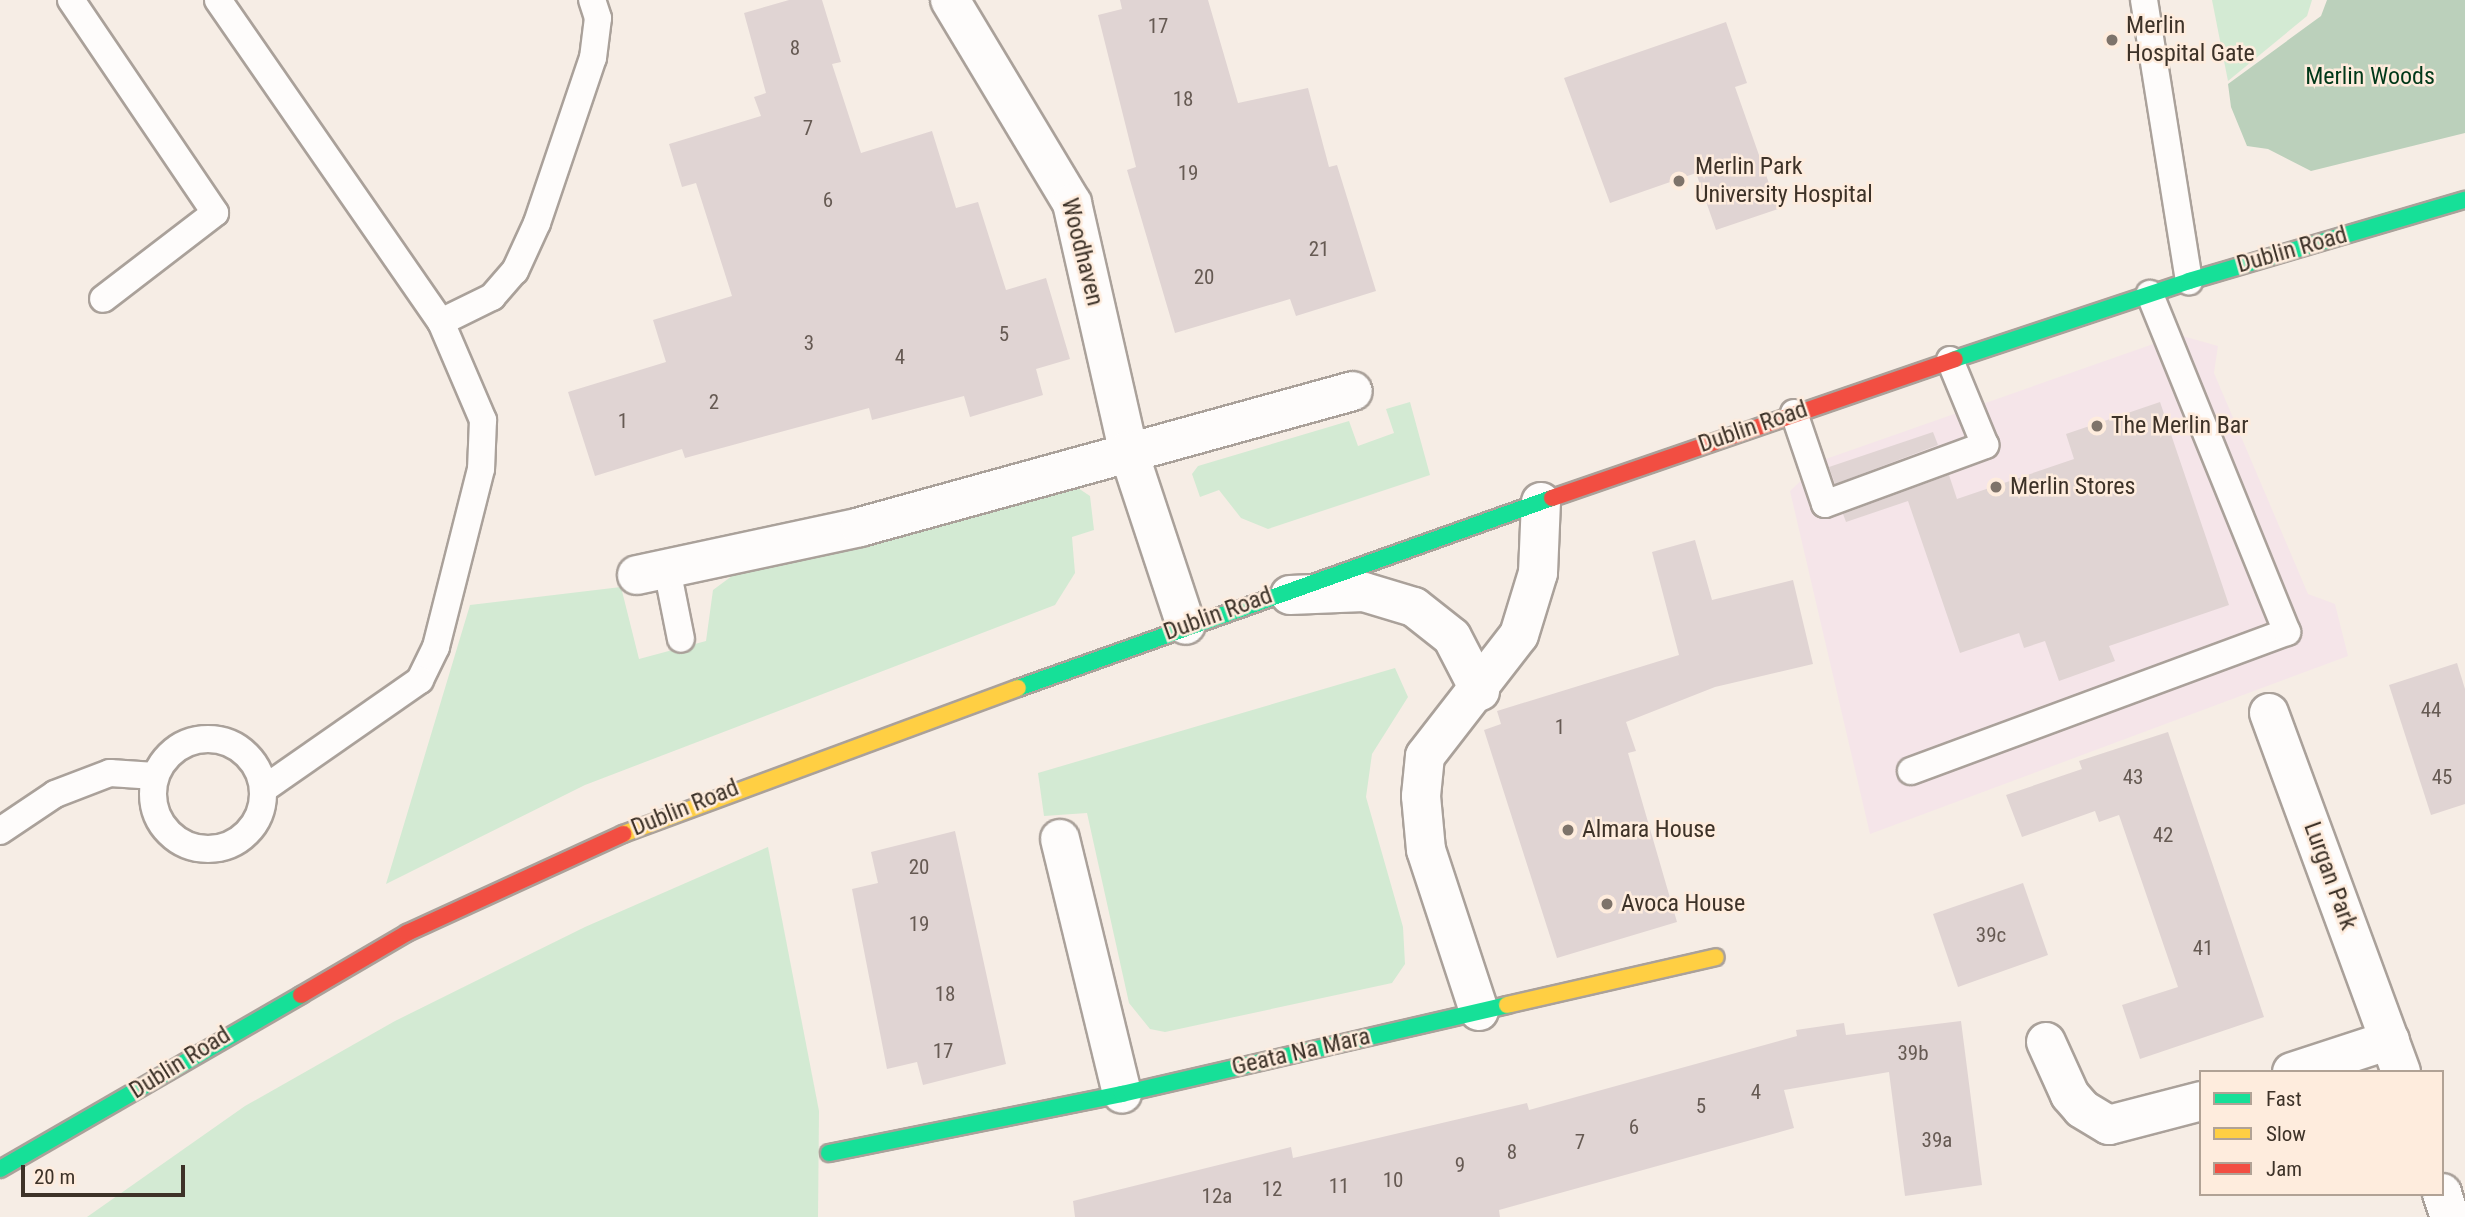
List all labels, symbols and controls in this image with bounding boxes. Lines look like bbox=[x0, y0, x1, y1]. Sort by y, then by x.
place label: Merlin Hospital Gate bbox=[2126, 12, 2255, 68]
house number: 17 bbox=[1148, 13, 1168, 39]
marker: Merlin Hospital Gate bbox=[2104, 32, 2120, 48]
house number: 8 bbox=[790, 35, 800, 61]
park label: Merlin Woods bbox=[2305, 63, 2435, 91]
house number: 18 bbox=[1173, 86, 1193, 112]
house number: 7 bbox=[803, 115, 813, 141]
place label: Merlin Park University Hospital bbox=[1695, 153, 1873, 209]
house number: 19 bbox=[1178, 160, 1198, 186]
marker: Merlin Park University Hospital bbox=[1669, 171, 1689, 191]
house number: 6 bbox=[823, 187, 833, 213]
street label: Woodhaven bbox=[1055, 195, 1109, 309]
street label: Dublin Road bbox=[2233, 221, 2351, 279]
house number: 21 bbox=[1309, 236, 1329, 262]
house number: 20 bbox=[1194, 264, 1214, 290]
house number: 5 bbox=[999, 321, 1009, 347]
house number: 3 bbox=[804, 330, 814, 356]
house number: 4 bbox=[895, 344, 905, 370]
house number: 2 bbox=[709, 389, 719, 415]
street label: Dublin Road bbox=[1695, 395, 1811, 459]
house number: 1 bbox=[618, 408, 628, 434]
place label: The Merlin Bar bbox=[2111, 412, 2249, 440]
marker: The Merlin Bar bbox=[2089, 418, 2105, 434]
place label: Merlin Stores bbox=[2010, 473, 2135, 501]
marker: Merlin Stores bbox=[1988, 479, 2004, 495]
street label: Dublin Road bbox=[1160, 581, 1276, 647]
house number: 44 bbox=[2421, 697, 2441, 723]
house number: 1 bbox=[1555, 714, 1565, 740]
house number: 43 bbox=[2123, 764, 2143, 790]
house number: 45 bbox=[2432, 764, 2452, 790]
street label: Dublin Road bbox=[627, 773, 743, 843]
place label: Almara House bbox=[1582, 816, 1715, 844]
street label: Lurgan Park bbox=[2297, 818, 2363, 934]
marker: Almara House bbox=[1560, 822, 1576, 838]
house number: 42 bbox=[2153, 822, 2173, 848]
house number: 20 bbox=[909, 854, 929, 880]
place label: Avoca House bbox=[1621, 890, 1745, 918]
marker: Avoca House bbox=[1599, 896, 1615, 912]
house number: 19 bbox=[909, 911, 929, 937]
house number: 39c bbox=[1976, 922, 2006, 948]
house number: 41 bbox=[2193, 935, 2213, 961]
house number: 18 bbox=[935, 981, 955, 1007]
street label: Dublin Road bbox=[124, 1021, 236, 1105]
street label: Geata Na Mara bbox=[1229, 1022, 1373, 1082]
house number: 17 bbox=[933, 1038, 953, 1064]
house number: 39b bbox=[1897, 1040, 1929, 1066]
legend bbox=[2199, 1070, 2444, 1196]
house number: 4 bbox=[1751, 1079, 1761, 1105]
text: Fast bbox=[2266, 1087, 2302, 1111]
house number: 5 bbox=[1696, 1093, 1706, 1119]
house number: 6 bbox=[1629, 1114, 1639, 1140]
text: Slow bbox=[2266, 1122, 2306, 1146]
house number: 39a bbox=[1922, 1127, 1952, 1153]
house number: 7 bbox=[1575, 1129, 1585, 1155]
house number: 8 bbox=[1507, 1139, 1517, 1165]
scale bar bbox=[24, 1150, 189, 1194]
house number: 9 bbox=[1455, 1152, 1465, 1178]
text: Jam bbox=[2266, 1157, 2302, 1181]
text: 20 m bbox=[34, 1165, 75, 1189]
house number: 10 bbox=[1383, 1167, 1403, 1193]
house number: 11 bbox=[1329, 1173, 1349, 1199]
house number: 12 bbox=[1262, 1176, 1282, 1202]
house number: 12a bbox=[1202, 1183, 1232, 1209]

